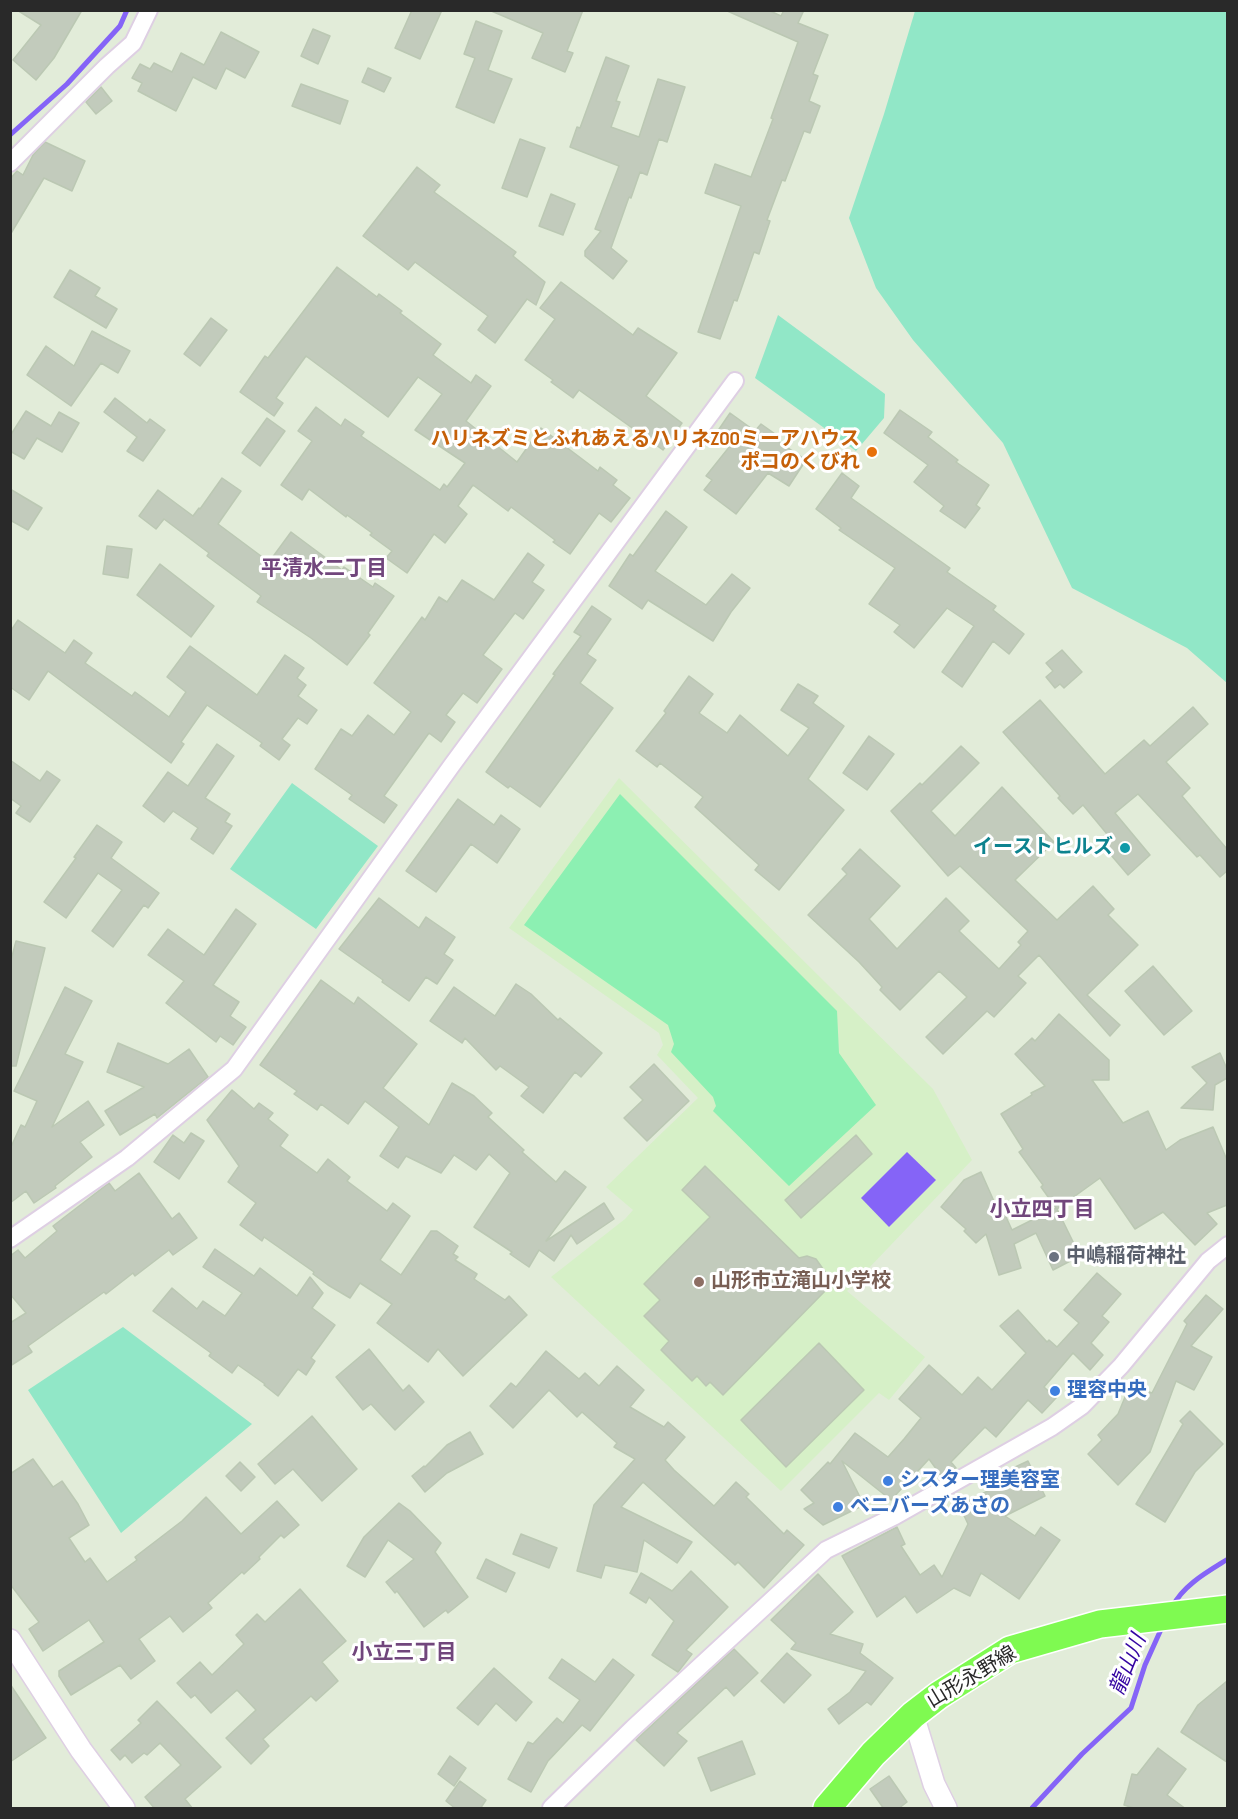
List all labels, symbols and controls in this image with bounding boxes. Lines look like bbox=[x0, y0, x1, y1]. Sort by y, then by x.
place label: ハリネズミとふれあえるハリネZOOミーアハウス ポコのくびれ bbox=[431, 428, 860, 475]
marker: ハリネズミとふれあえるハリネZOOミーアハウス ポコのくびれ bbox=[865, 445, 879, 459]
district label: 平清水二丁目 bbox=[261, 557, 387, 583]
place label: イーストヒルズ bbox=[973, 836, 1113, 860]
marker: イーストヒルズ bbox=[1118, 841, 1132, 855]
district label: 小立四丁目 bbox=[990, 1198, 1094, 1224]
place label: 中嶋稲荷神社 bbox=[1066, 1245, 1186, 1269]
marker: 中嶋稲荷神社 bbox=[1047, 1250, 1061, 1264]
place label: 山形市立滝山小学校 bbox=[711, 1270, 891, 1294]
marker: 山形市立滝山小学校 bbox=[692, 1275, 706, 1289]
place label: 理容中央 bbox=[1067, 1379, 1147, 1403]
marker: 理容中央 bbox=[1048, 1384, 1062, 1398]
place label: シスター理美容室 bbox=[900, 1469, 1060, 1493]
marker: シスター理美容室 bbox=[881, 1474, 895, 1488]
place label: ベニバーズあさの bbox=[850, 1495, 1010, 1519]
marker: ベニバーズあさの bbox=[831, 1500, 845, 1514]
water label: 龍山川 bbox=[1106, 1631, 1152, 1699]
district label: 小立三丁目 bbox=[352, 1641, 456, 1667]
street label: 山形永野線 bbox=[923, 1642, 1021, 1714]

